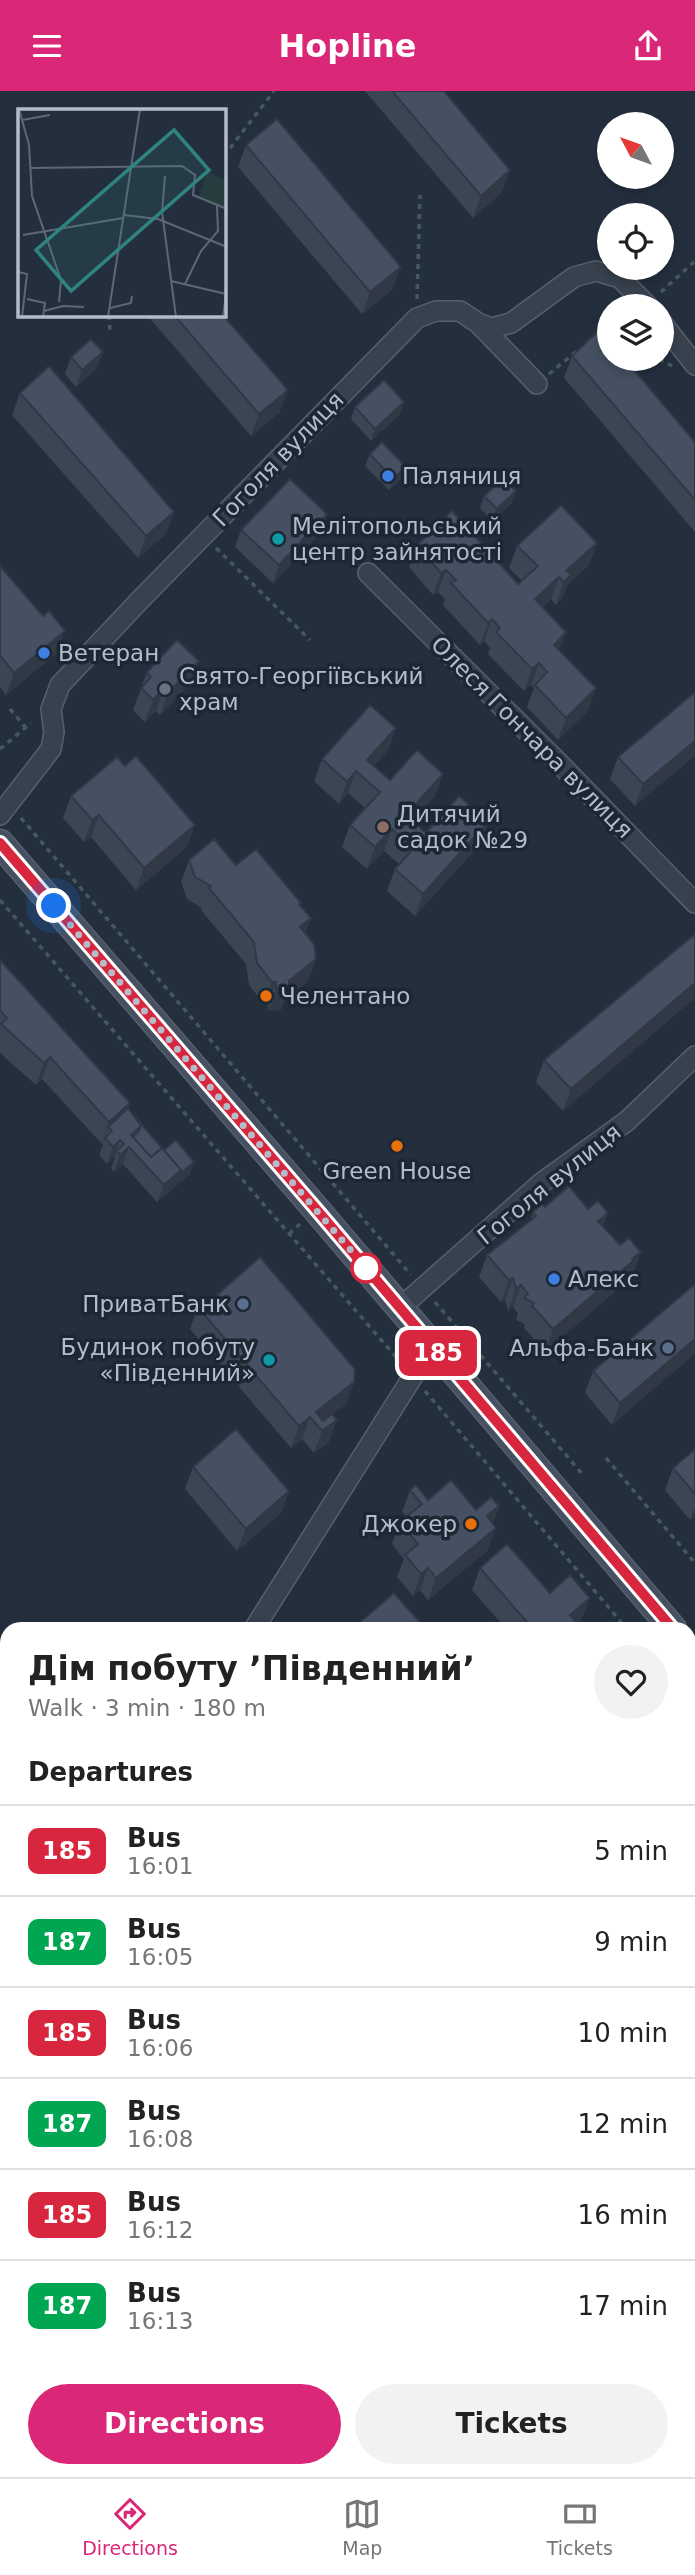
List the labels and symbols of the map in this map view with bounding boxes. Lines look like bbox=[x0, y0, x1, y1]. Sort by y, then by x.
inset map bbox=[18, 109, 226, 317]
north arrow bbox=[597, 112, 674, 189]
street label: Гоголя вулиця bbox=[207, 387, 349, 531]
place label: Паляниця bbox=[402, 463, 521, 489]
marker: Паляниця bbox=[380, 468, 396, 484]
place label: Мелітопольський центр зайнятості bbox=[292, 513, 502, 565]
marker: Мелітопольський центр зайнятості bbox=[270, 531, 286, 547]
street label: Олеся Гончара вулиця bbox=[426, 631, 638, 843]
place label: Ветеран bbox=[58, 640, 159, 666]
marker: Ветеран bbox=[36, 645, 52, 661]
place label: Свято-Георгіївський храм bbox=[179, 663, 423, 715]
marker: Свято-Георгіївський храм bbox=[157, 681, 173, 697]
place label: Дитячий садок №29 bbox=[397, 801, 528, 853]
marker: Дитячий садок №29 bbox=[375, 819, 391, 835]
your location bbox=[36, 888, 71, 923]
place label: Челентано bbox=[280, 983, 410, 1009]
marker: Челентано bbox=[258, 988, 274, 1004]
street label: Гоголя вулиця bbox=[472, 1118, 626, 1250]
marker: Green House bbox=[389, 1138, 405, 1154]
place label: Green House bbox=[322, 1158, 472, 1184]
unlabelled marker bbox=[351, 1253, 381, 1283]
place label: Алекс bbox=[568, 1266, 639, 1292]
marker: Алекс bbox=[546, 1271, 562, 1287]
place label: ПриватБанк bbox=[82, 1291, 229, 1317]
marker: ПриватБанк bbox=[235, 1296, 251, 1312]
line badge: 185 bbox=[398, 1330, 478, 1376]
place label: Будинок побуту «Південний» bbox=[61, 1334, 255, 1386]
place label: Альфа-Банк bbox=[509, 1335, 654, 1361]
marker: Альфа-Банк bbox=[660, 1340, 676, 1356]
marker: Будинок побуту «Південний» bbox=[261, 1352, 277, 1368]
place label: Джокер bbox=[362, 1511, 457, 1537]
marker: Джокер bbox=[463, 1516, 479, 1532]

